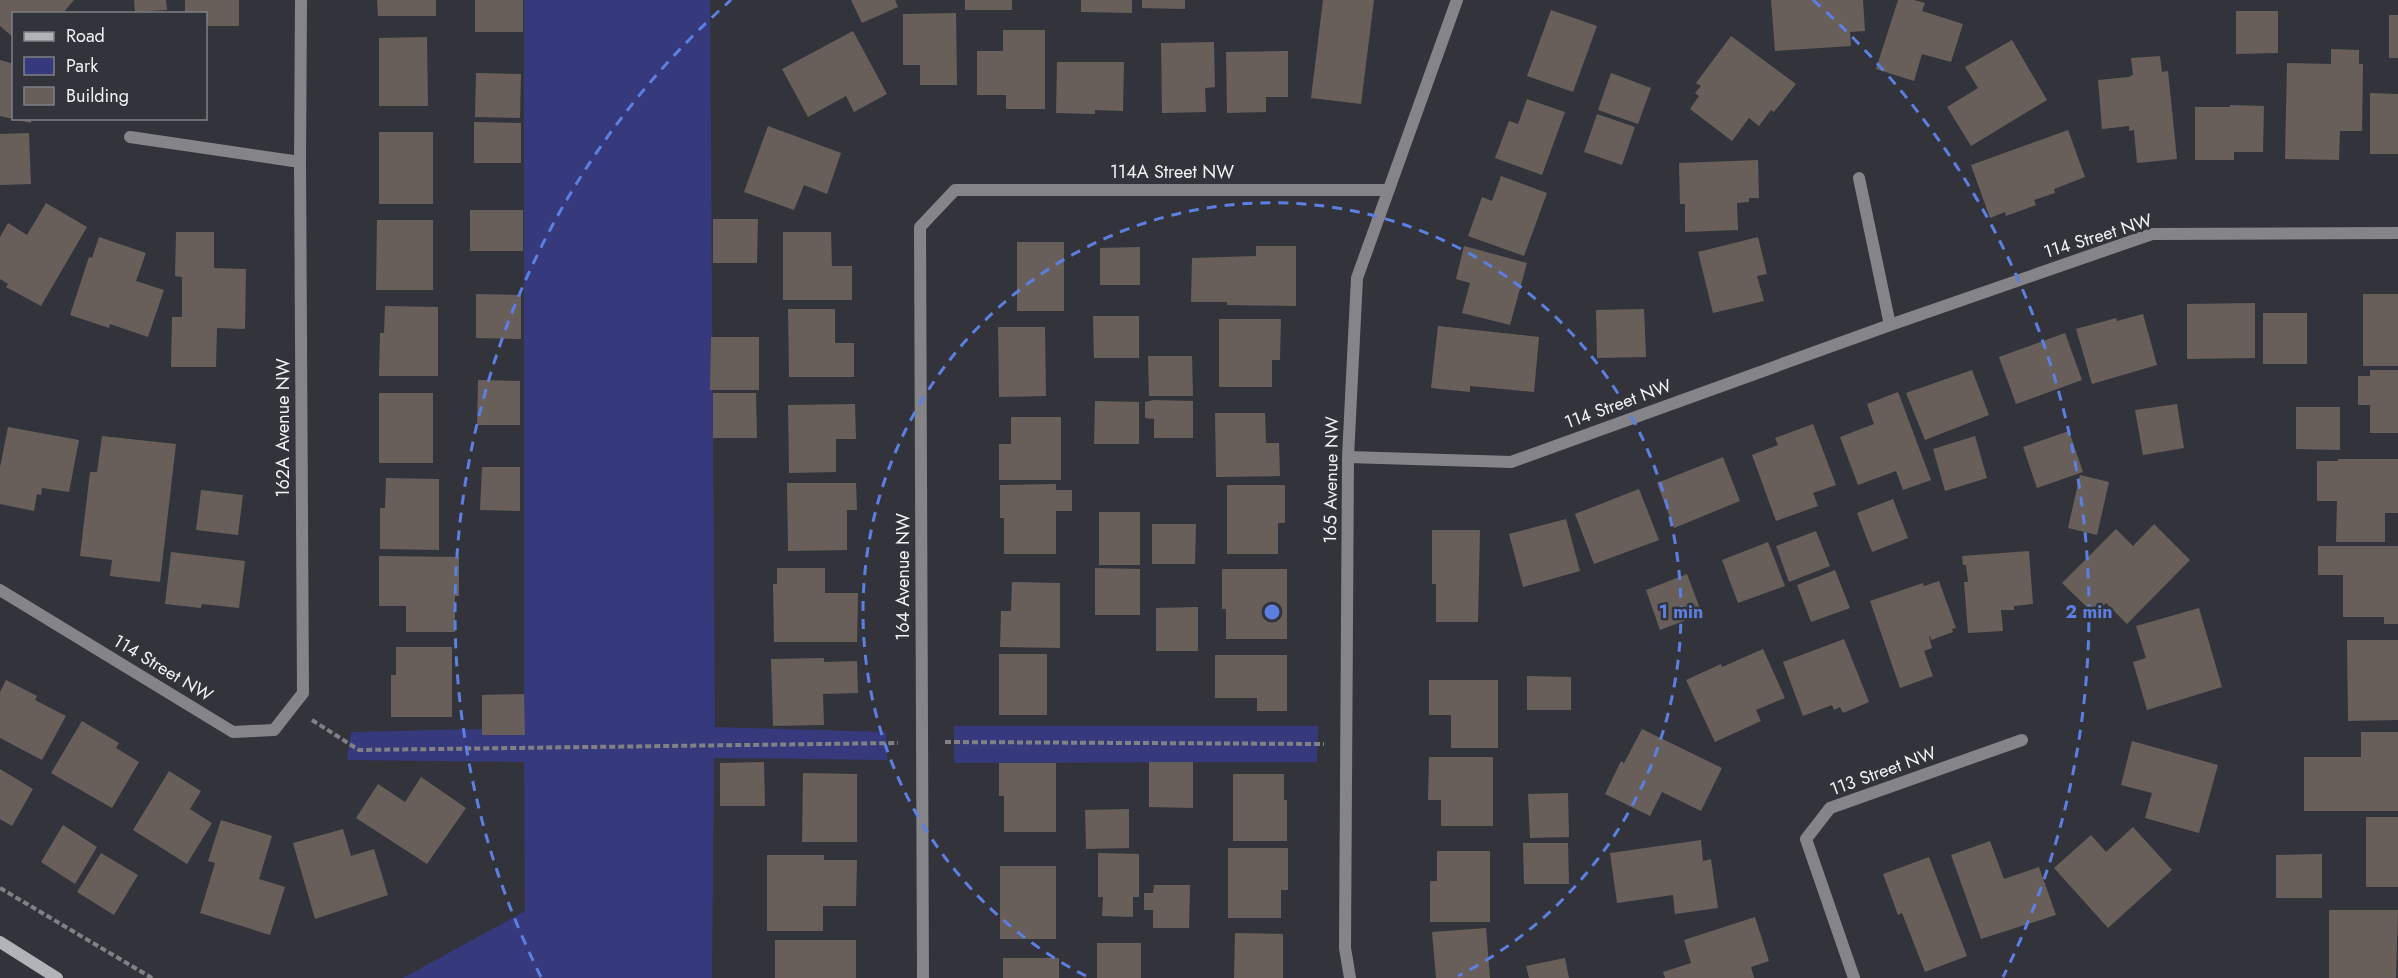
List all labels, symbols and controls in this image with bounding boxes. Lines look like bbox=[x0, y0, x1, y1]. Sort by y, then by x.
legend bbox=[12, 12, 207, 120]
text: Road bbox=[66, 23, 105, 49]
text: Park bbox=[66, 53, 98, 79]
text: Building bbox=[66, 83, 129, 109]
street label: 114A Street NW bbox=[1110, 159, 1234, 185]
street label: 114 Street NW bbox=[2041, 207, 2156, 265]
street label: 162A Avenue NW bbox=[270, 358, 296, 498]
street label: 114 Street NW bbox=[1561, 373, 1675, 435]
street label: 165 Avenue NW bbox=[1317, 416, 1345, 544]
street label: 164 Avenue NW bbox=[890, 513, 916, 641]
text: 1 min bbox=[1659, 599, 1703, 625]
text: 2 min bbox=[2065, 599, 2113, 625]
centre of rings bbox=[1262, 602, 1282, 622]
street label: 114 Street NW bbox=[108, 628, 218, 708]
street label: 113 Street NW bbox=[1826, 740, 1940, 802]

